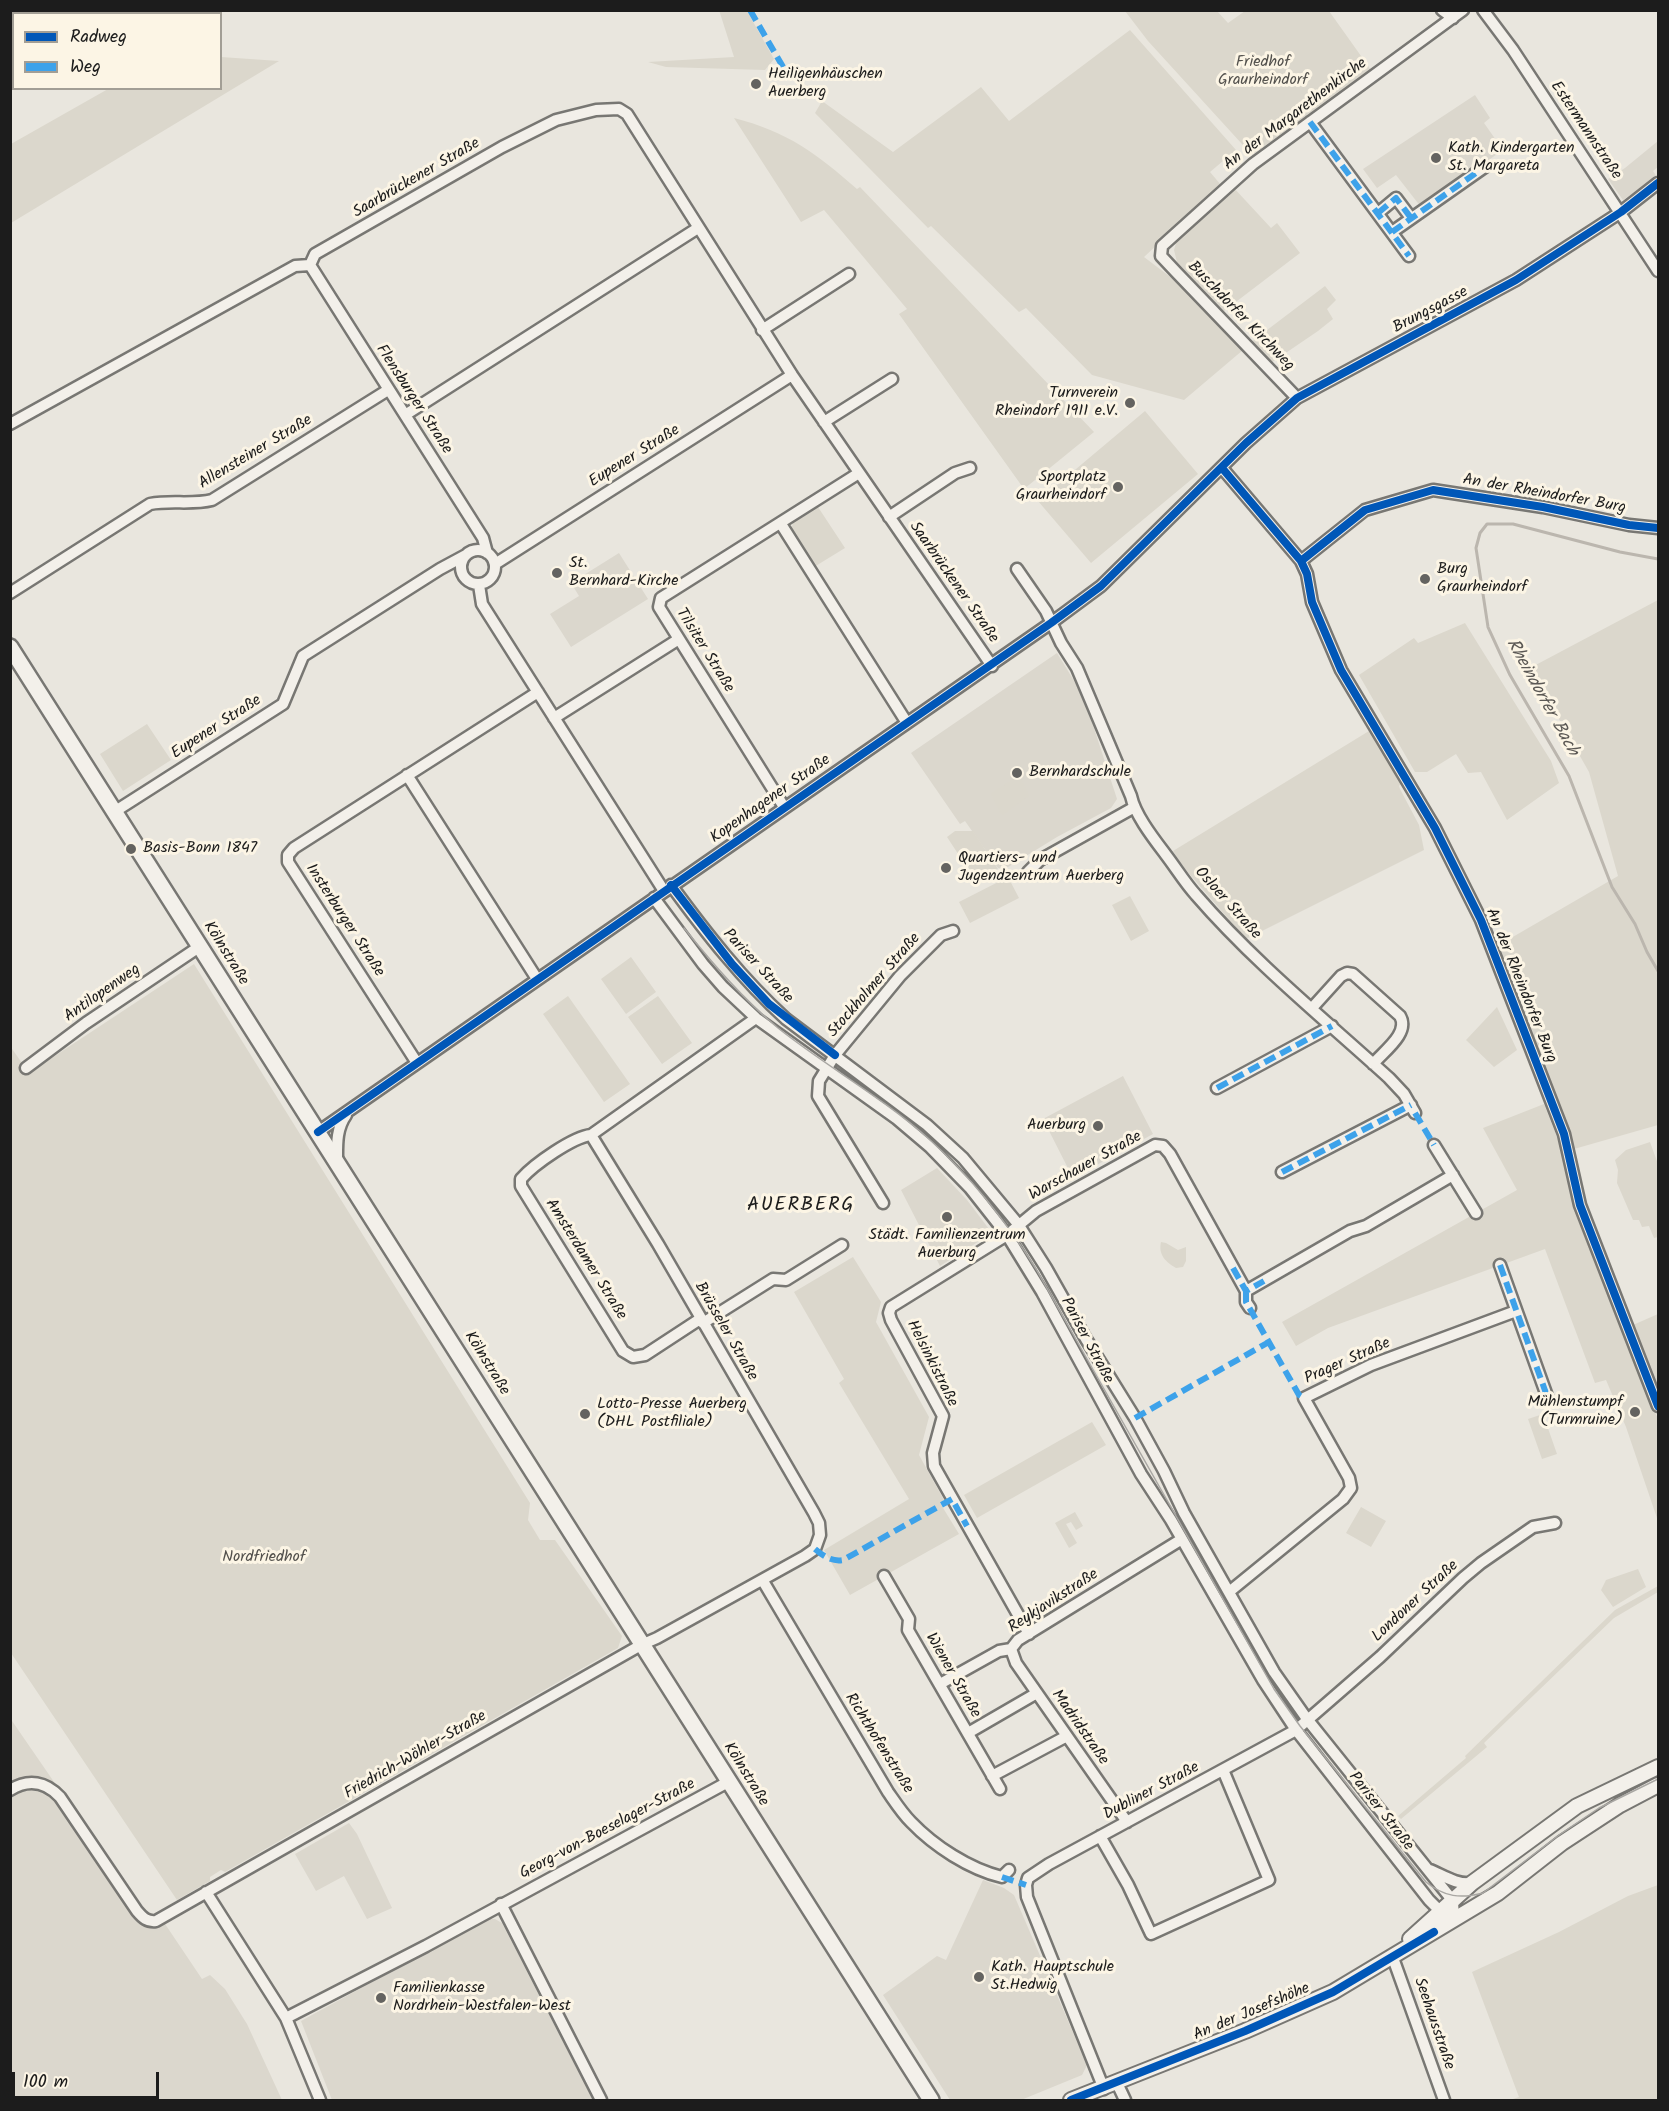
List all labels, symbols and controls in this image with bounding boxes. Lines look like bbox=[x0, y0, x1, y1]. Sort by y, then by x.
legend bbox=[12, 12, 222, 90]
text: Radweg bbox=[70, 23, 127, 52]
text: Weg bbox=[70, 53, 101, 82]
park label: Friedhof Graurheindorf bbox=[1218, 53, 1308, 91]
street label: An der Margarethenkirche bbox=[1221, 55, 1371, 175]
place label: Heiligenhäuschen Auerberg bbox=[768, 65, 883, 103]
marker: Heiligenhäuschen Auerberg bbox=[749, 77, 763, 91]
street label: Estermannstraße bbox=[1545, 78, 1625, 184]
street label: Saarbrückener Straße bbox=[350, 135, 484, 223]
place label: Kath. Kindergarten St. Margareta bbox=[1448, 139, 1575, 177]
marker: Kath. Kindergarten St. Margareta bbox=[1429, 151, 1443, 165]
street label: Buschdorfer Kirchweg bbox=[1182, 258, 1298, 376]
street label: Brungsgasse bbox=[1390, 283, 1472, 339]
street label: Flensburger Straße bbox=[370, 342, 456, 458]
place label: Turnverein Rheindorf 1911 e.V. bbox=[995, 384, 1118, 422]
marker: Turnverein Rheindorf 1911 e.V. bbox=[1123, 396, 1137, 410]
street label: Allensteiner Straße bbox=[196, 412, 316, 494]
street label: Eupener Straße bbox=[586, 421, 684, 493]
place label: Sportplatz Graurheindorf bbox=[1016, 468, 1106, 506]
street label: An der Rheindorfer Burg bbox=[1461, 471, 1627, 519]
marker: Sportplatz Graurheindorf bbox=[1111, 480, 1125, 494]
street label: Saarbrückener Straße bbox=[904, 519, 1002, 647]
place label: St. Bernhard-Kirche bbox=[569, 554, 678, 592]
place label: Burg Graurheindorf bbox=[1437, 560, 1527, 598]
marker: St. Bernhard-Kirche bbox=[550, 566, 564, 580]
marker: Burg Graurheindorf bbox=[1418, 572, 1432, 586]
street label: Tilsiter Straße bbox=[670, 605, 738, 697]
water label: Rheindorfer Bach bbox=[1500, 636, 1582, 760]
street label: Eupener Straße bbox=[168, 692, 266, 764]
street label: Kopenhagener Straße bbox=[707, 751, 835, 849]
place label: Bernhardschule bbox=[1029, 763, 1131, 783]
marker: Bernhardschule bbox=[1010, 766, 1024, 780]
place label: Basis-Bonn 1847 bbox=[143, 839, 257, 859]
marker: Basis-Bonn 1847 bbox=[124, 842, 138, 856]
place label: Quartiers- und Jugendzentrum Auerberg bbox=[958, 849, 1124, 887]
street label: Insterburger Straße bbox=[300, 861, 388, 981]
marker: Quartiers- und Jugendzentrum Auerberg bbox=[939, 861, 953, 875]
street label: Osloer Straße bbox=[1190, 864, 1264, 944]
street label: An der Rheindorfer Burg bbox=[1480, 906, 1560, 1066]
street label: Kölnstraße bbox=[198, 919, 252, 989]
street label: Pariser Straße bbox=[718, 926, 796, 1008]
street label: Stockholmer Straße bbox=[824, 930, 926, 1042]
street label: Antilopenweg bbox=[61, 961, 145, 1027]
place label: Auerburg bbox=[1027, 1116, 1086, 1136]
marker: Auerburg bbox=[1091, 1119, 1105, 1133]
street label: Warschauer Straße bbox=[1026, 1128, 1146, 1206]
district label: AUERBERG bbox=[747, 1195, 855, 1219]
street label: Amsterdamer Straße bbox=[540, 1196, 630, 1324]
marker: Städt. Familienzentrum Auerburg bbox=[940, 1210, 954, 1224]
place label: Städt. Familienzentrum Auerburg bbox=[868, 1226, 1026, 1264]
street label: Brüsseler Straße bbox=[689, 1279, 761, 1385]
street label: Pariser Straße bbox=[1055, 1295, 1117, 1387]
street label: Helsinkistraße bbox=[901, 1317, 961, 1411]
street label: Kölnstraße bbox=[459, 1329, 513, 1399]
street label: Prager Straße bbox=[1302, 1335, 1394, 1389]
place label: Mühlenstumpf (Turmruine) bbox=[1527, 1393, 1623, 1431]
place label: Lotto-Presse Auerberg (DHL Postfiliale) bbox=[597, 1395, 747, 1433]
marker: Mühlenstumpf (Turmruine) bbox=[1628, 1405, 1642, 1419]
marker: Lotto-Presse Auerberg (DHL Postfiliale) bbox=[578, 1407, 592, 1421]
park label: Nordfriedhof bbox=[222, 1548, 306, 1568]
street label: Londoner Straße bbox=[1369, 1557, 1463, 1647]
street label: Reykjavikstraße bbox=[1005, 1566, 1103, 1638]
street label: Wiener Straße bbox=[920, 1630, 984, 1722]
street label: Madridstraße bbox=[1046, 1687, 1112, 1769]
street label: Richthofenstraße bbox=[839, 1690, 917, 1798]
street label: Friedrich-Wöhler-Straße bbox=[342, 1707, 490, 1805]
street label: Kölnstraße bbox=[718, 1740, 772, 1810]
street label: Dubliner Straße bbox=[1101, 1759, 1203, 1825]
street label: Pariser Straße bbox=[1343, 1769, 1417, 1855]
street label: Georg-von-Boeselager-Straße bbox=[517, 1776, 699, 1884]
place label: Kath. Hauptschule St.Hedwig bbox=[991, 1958, 1114, 1996]
marker: Kath. Hauptschule St.Hedwig bbox=[972, 1970, 986, 1984]
street label: Seehausstraße bbox=[1408, 1976, 1458, 2072]
place label: Familienkasse Nordrhein-Westfalen-West bbox=[393, 1979, 571, 2017]
street label: An der Josefshöhe bbox=[1191, 1980, 1313, 2046]
marker: Familienkasse Nordrhein-Westfalen-West bbox=[374, 1991, 388, 2005]
scale bar bbox=[15, 2060, 162, 2098]
text: 100 m bbox=[23, 2068, 68, 2097]

